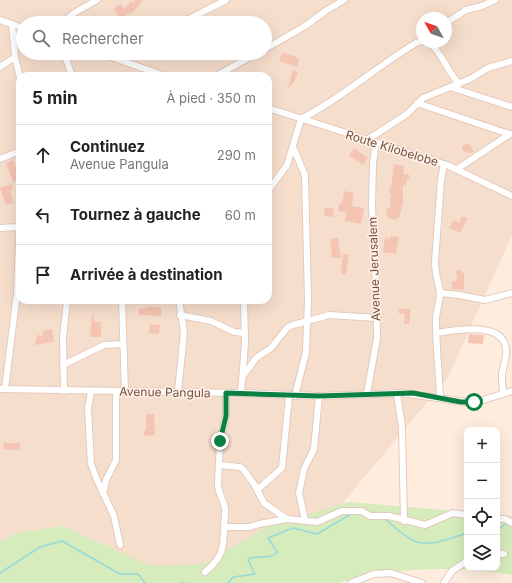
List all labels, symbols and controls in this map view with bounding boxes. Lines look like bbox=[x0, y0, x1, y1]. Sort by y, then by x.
north arrow bbox=[416, 12, 452, 48]
search box bbox=[16, 16, 272, 60]
icon: search bbox=[30, 27, 52, 49]
text: Rechercher bbox=[62, 29, 144, 48]
text: 5 min bbox=[32, 88, 78, 108]
text: À pied · 350 m bbox=[166, 90, 256, 106]
street label: Route Kilobelobe bbox=[344, 127, 440, 169]
text: Continuez bbox=[70, 137, 145, 156]
icon: ahead bbox=[32, 144, 54, 166]
text: 290 m bbox=[217, 147, 256, 163]
text: Avenue Pangula bbox=[70, 156, 169, 172]
icon: left bbox=[32, 204, 54, 226]
text: Tournez à gauche bbox=[70, 205, 201, 224]
text: 60 m bbox=[225, 207, 256, 223]
street label: Avenue Jerusalem bbox=[365, 217, 383, 321]
icon: arrive bbox=[32, 264, 54, 286]
text: Arrivée à destination bbox=[70, 265, 223, 284]
street label: Avenue Pangula bbox=[119, 384, 211, 400]
route start bbox=[465, 393, 483, 411]
map controls bbox=[464, 427, 500, 571]
button: + bbox=[464, 427, 500, 463]
route end bbox=[211, 432, 229, 450]
button: − bbox=[464, 463, 500, 499]
button: locate bbox=[464, 499, 500, 535]
button: layers bbox=[464, 535, 500, 571]

